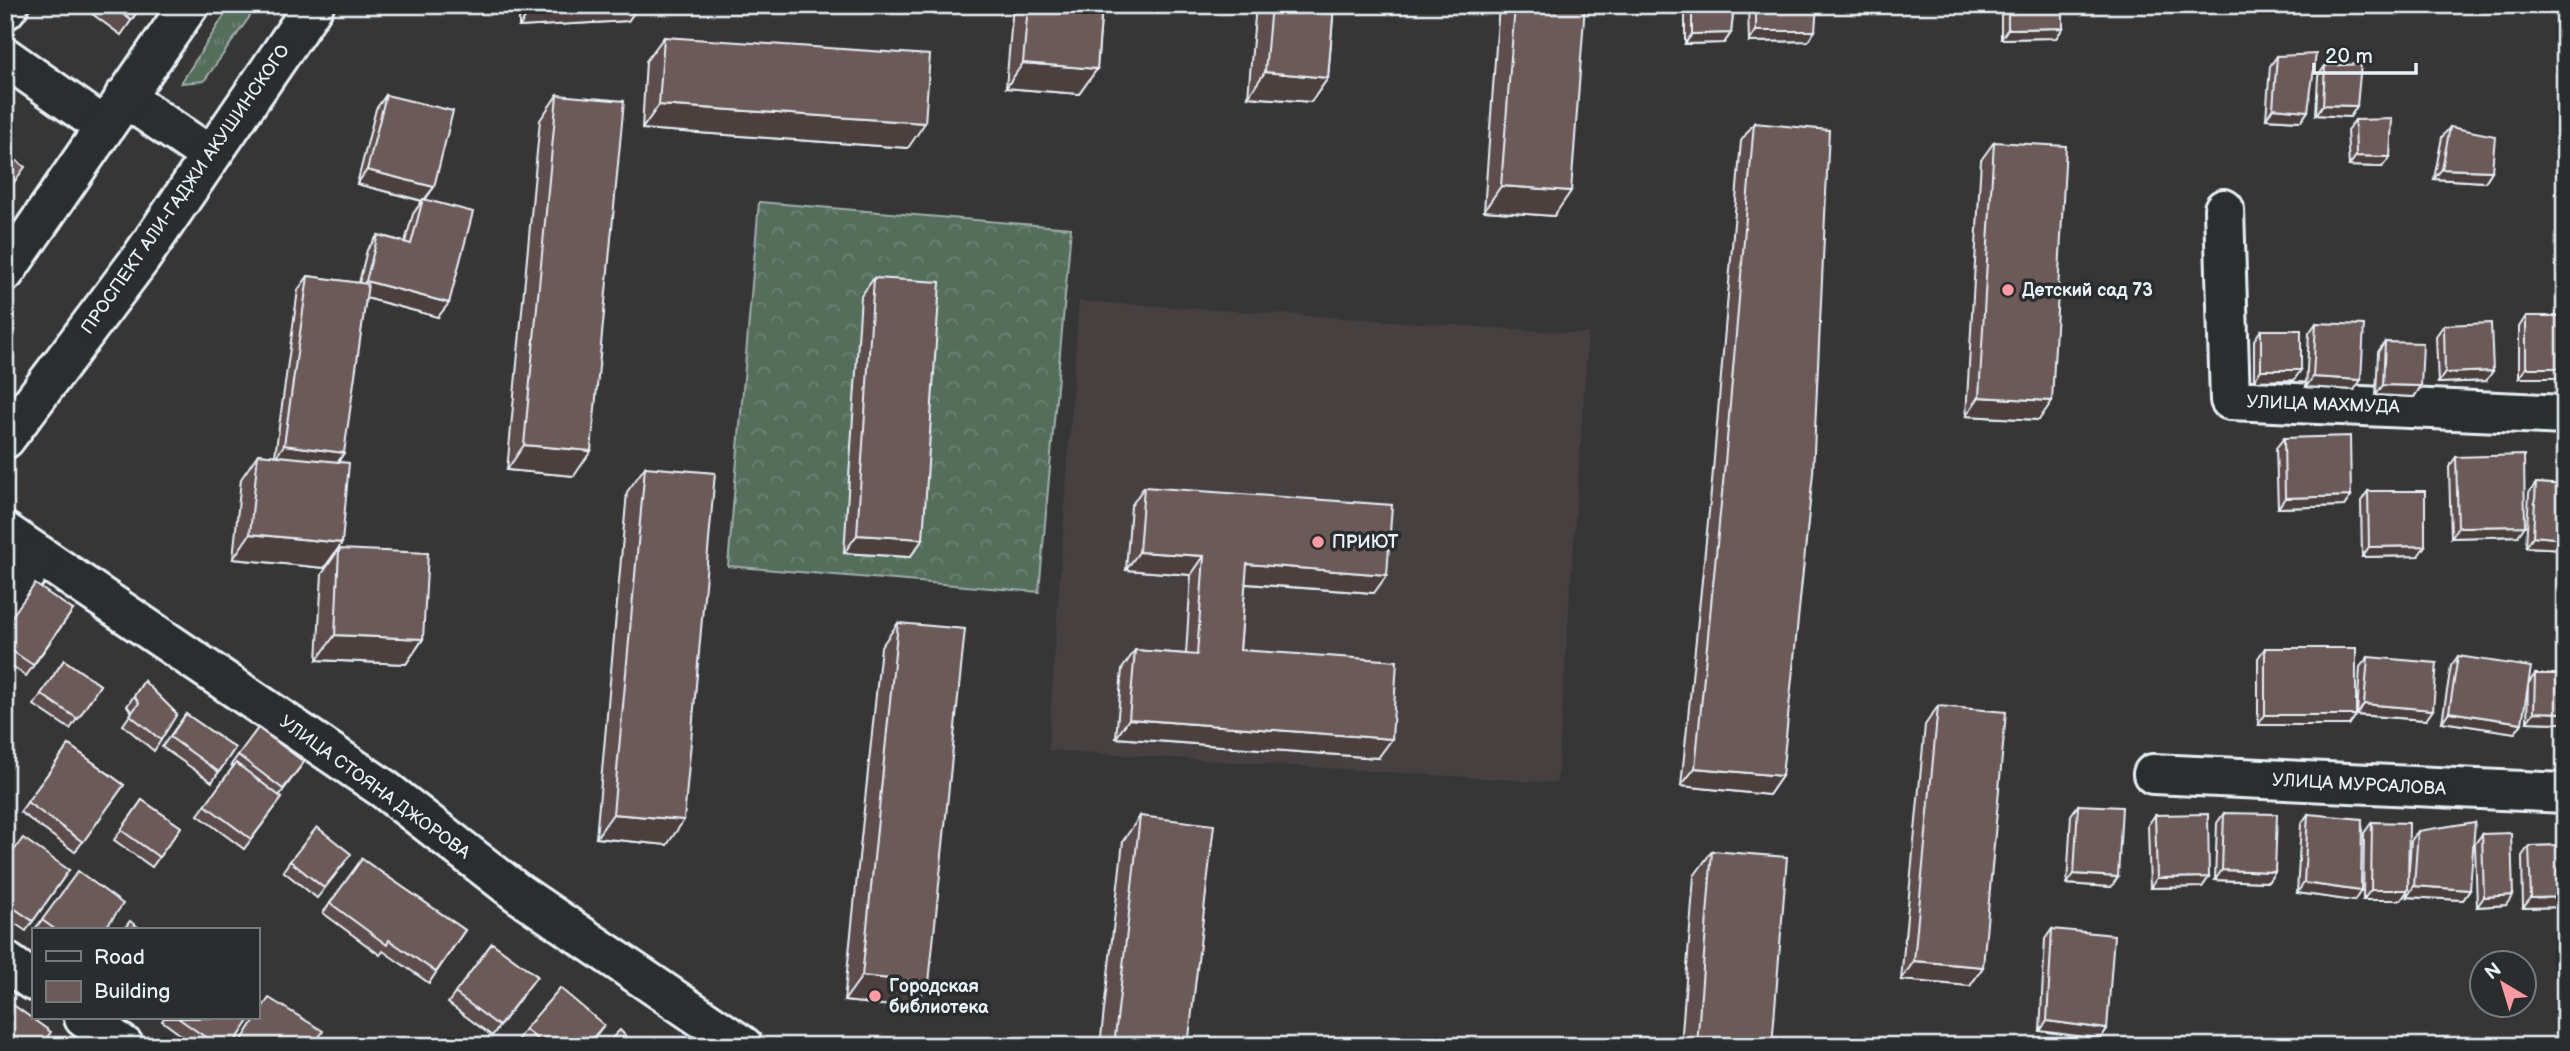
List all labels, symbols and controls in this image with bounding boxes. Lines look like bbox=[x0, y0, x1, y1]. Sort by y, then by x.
scale bar bbox=[2314, 32, 2416, 76]
street label: ПРОСПЕКТ АЛИ-ГАДЖИ АКУШИНСКОГО bbox=[77, 40, 294, 338]
text: 20 m bbox=[2325, 44, 2373, 69]
place label: Детский сад 73 bbox=[2022, 280, 2153, 301]
marker: Детский сад 73 bbox=[2000, 282, 2016, 298]
street label: УЛИЦА МАХМУДА bbox=[2246, 391, 2400, 418]
place label: ПРИЮТ bbox=[1332, 532, 1398, 553]
marker: ПРИЮТ bbox=[1310, 534, 1326, 550]
street label: УЛИЦА СТОЯНА ДЖОРОВА bbox=[276, 711, 474, 864]
street label: УЛИЦА МУРСАЛОВА bbox=[2272, 769, 2447, 800]
legend bbox=[32, 928, 259, 1020]
text: Road bbox=[94, 945, 145, 970]
north arrow bbox=[2468, 950, 2538, 1020]
text: N bbox=[2481, 958, 2506, 985]
place label: Городская библиотека bbox=[889, 976, 989, 1018]
text: Building bbox=[94, 979, 170, 1004]
marker: Городская библиотека bbox=[867, 988, 883, 1004]

